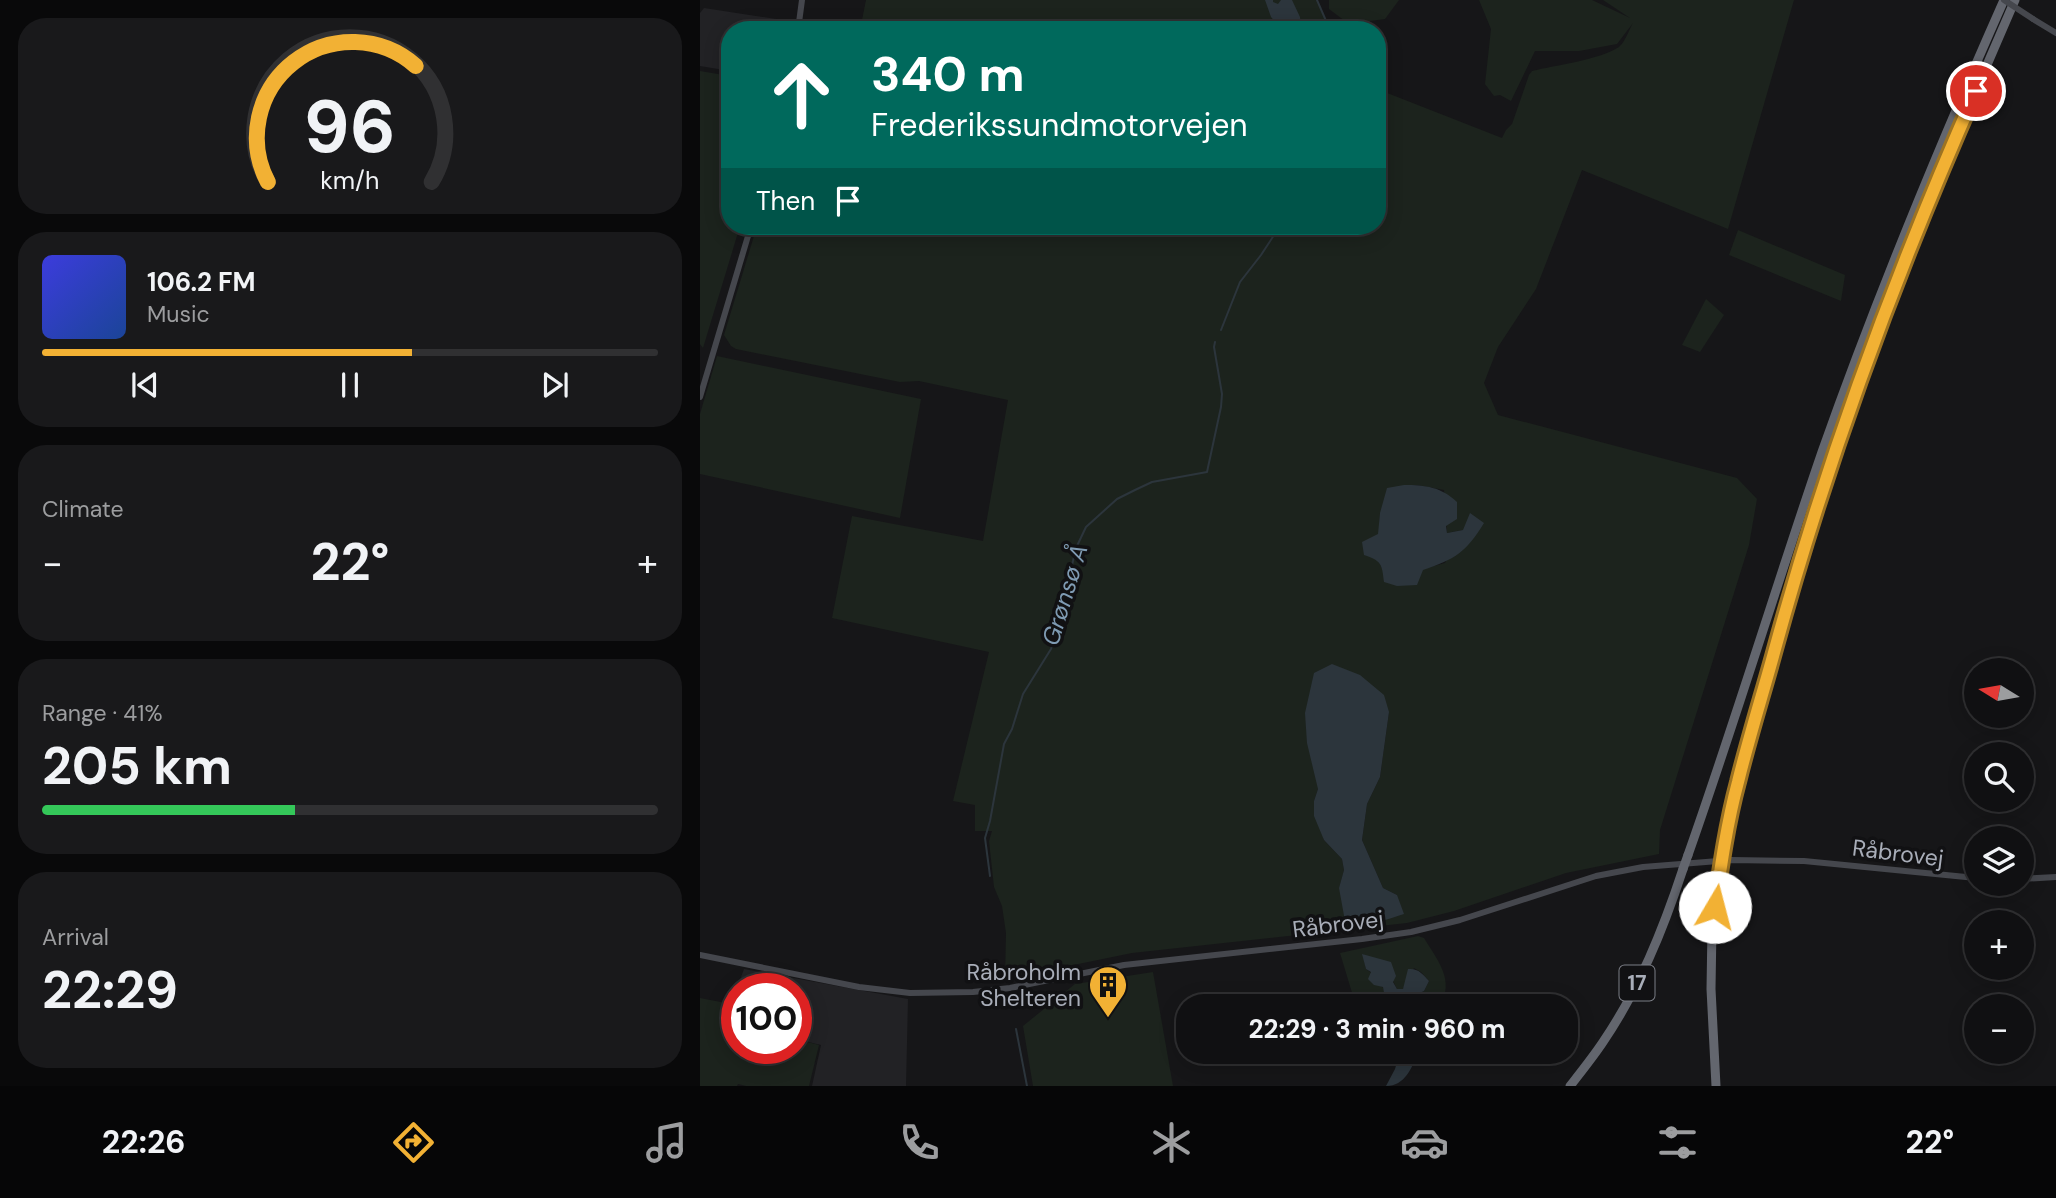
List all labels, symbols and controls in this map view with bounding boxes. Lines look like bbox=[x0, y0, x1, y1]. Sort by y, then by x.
text: 340 m bbox=[871, 42, 1025, 106]
icon: ahead bbox=[756, 49, 847, 140]
pin bbox=[1946, 61, 2006, 121]
icon: arrive bbox=[1957, 72, 1995, 110]
text: 96 bbox=[304, 80, 396, 175]
text: Frederikssundmotorvejen bbox=[871, 104, 1248, 146]
text: km/h bbox=[320, 164, 380, 197]
icon: arrive bbox=[829, 182, 867, 220]
text: Then bbox=[756, 184, 815, 218]
text: 106.2 FM bbox=[147, 265, 256, 299]
text: Music bbox=[147, 299, 210, 329]
icon: previous bbox=[126, 366, 164, 404]
icon: pause bbox=[331, 366, 369, 404]
icon: next bbox=[536, 366, 574, 404]
text: Climate bbox=[42, 494, 124, 524]
text: 22° bbox=[311, 528, 389, 596]
text: − bbox=[42, 538, 63, 588]
text: + bbox=[637, 538, 658, 588]
water label: Grønsø Å bbox=[1034, 540, 1095, 649]
north arrow bbox=[1964, 658, 2034, 728]
map controls bbox=[1964, 658, 2034, 1064]
text: Range · 41% bbox=[42, 698, 163, 728]
text: 205 km bbox=[42, 732, 232, 800]
button: search bbox=[1964, 742, 2034, 812]
button: layers bbox=[1964, 826, 2034, 896]
street label: Råbrovej bbox=[1851, 833, 1945, 873]
position arrow bbox=[1678, 870, 1752, 944]
street label: Råbrovej bbox=[1291, 904, 1385, 944]
button: + bbox=[1964, 910, 2034, 980]
text: Arrival bbox=[42, 922, 109, 952]
text: 22:29 bbox=[42, 956, 178, 1024]
place label: Råbroholm Shelteren bbox=[967, 957, 1081, 1013]
building icon: Råbroholm Shelteren bbox=[1087, 964, 1129, 1019]
road number: 17 bbox=[1620, 965, 1654, 1000]
speed limit sign: 100 bbox=[721, 973, 812, 1064]
button: − bbox=[1964, 994, 2034, 1064]
text: 22:29 · 3 min · 960 m bbox=[1249, 1012, 1505, 1046]
icon: directions bbox=[389, 1118, 438, 1167]
icon: music bbox=[642, 1118, 691, 1167]
icon: phone bbox=[895, 1118, 944, 1167]
icon: climate bbox=[1147, 1118, 1196, 1167]
icon: car bbox=[1400, 1118, 1449, 1167]
icon: filters bbox=[1653, 1118, 1702, 1167]
text: 22:26 bbox=[102, 1121, 186, 1163]
text: 22° bbox=[1906, 1121, 1954, 1163]

